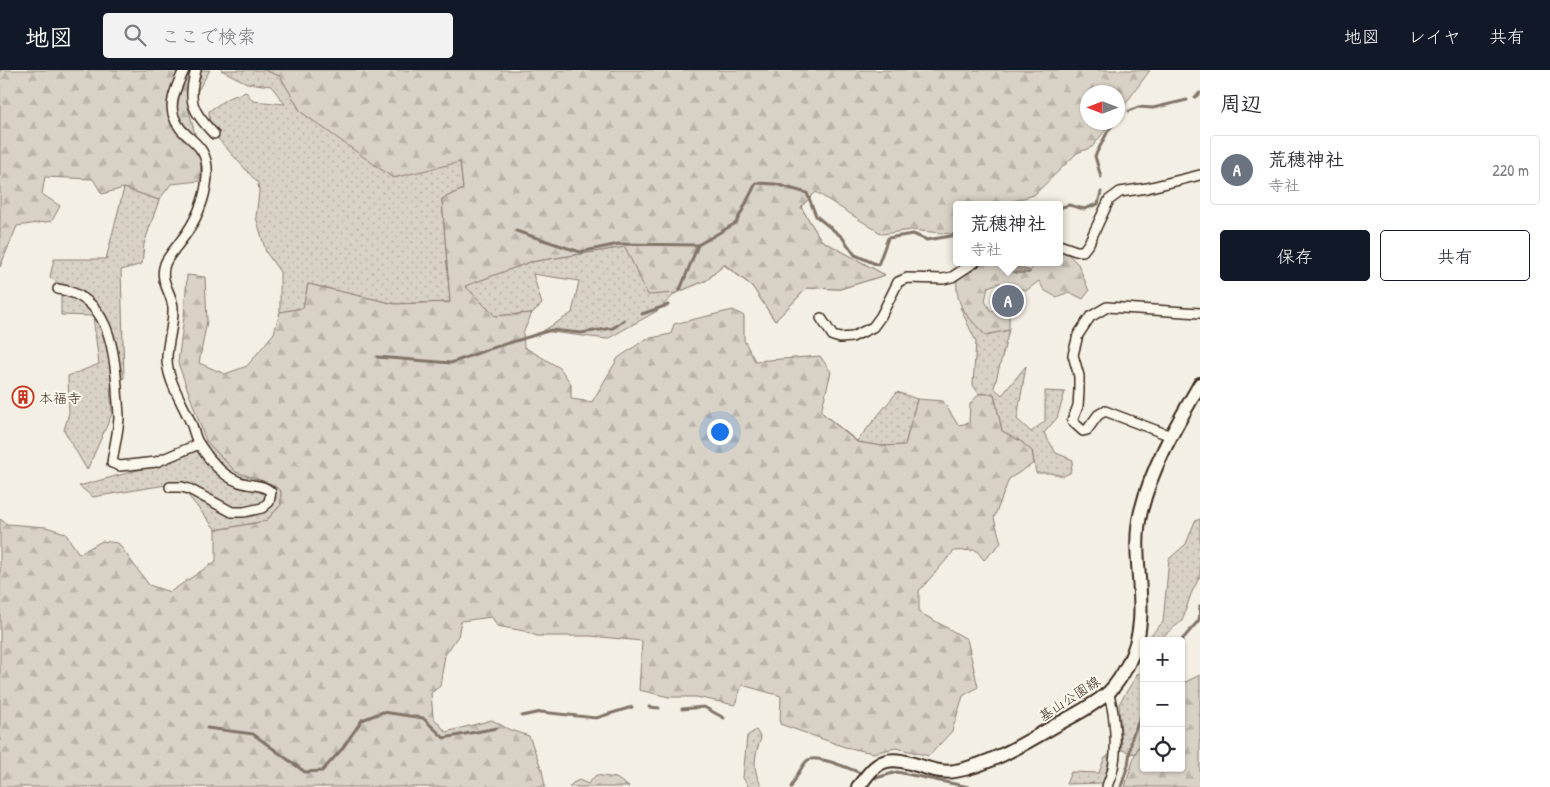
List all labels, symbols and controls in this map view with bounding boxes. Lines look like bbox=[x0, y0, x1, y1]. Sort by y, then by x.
search box bbox=[103, 13, 453, 58]
text: 地図 bbox=[25, 21, 73, 53]
icon: search bbox=[121, 21, 149, 49]
text: ここで検索 bbox=[161, 23, 256, 49]
text: 地図 bbox=[1344, 24, 1380, 49]
text: レイヤ bbox=[1408, 24, 1461, 49]
text: 共有 bbox=[1489, 24, 1525, 49]
north arrow bbox=[1080, 85, 1125, 130]
text: 周辺 bbox=[1220, 89, 1262, 118]
text: 荒穂神社 bbox=[1268, 146, 1344, 172]
text: A bbox=[1233, 159, 1241, 181]
text: 220 m bbox=[1492, 159, 1529, 181]
text: 寺社 bbox=[1268, 174, 1300, 196]
popup bbox=[953, 201, 1063, 266]
text: 荒穂神社 bbox=[970, 210, 1046, 236]
button: 保存 bbox=[1220, 230, 1370, 281]
button: 共有 bbox=[1380, 230, 1530, 281]
text: 寺社 bbox=[970, 238, 1002, 260]
pin: A bbox=[992, 282, 1024, 320]
building icon: 本福寺 bbox=[11, 385, 35, 409]
place label: 本福寺 bbox=[39, 388, 81, 407]
your location bbox=[707, 419, 733, 445]
map controls bbox=[1140, 637, 1185, 772]
button: + bbox=[1140, 637, 1185, 682]
street label: 基山公園線 bbox=[1034, 671, 1104, 725]
button: − bbox=[1140, 682, 1185, 727]
button: locate bbox=[1140, 727, 1185, 772]

